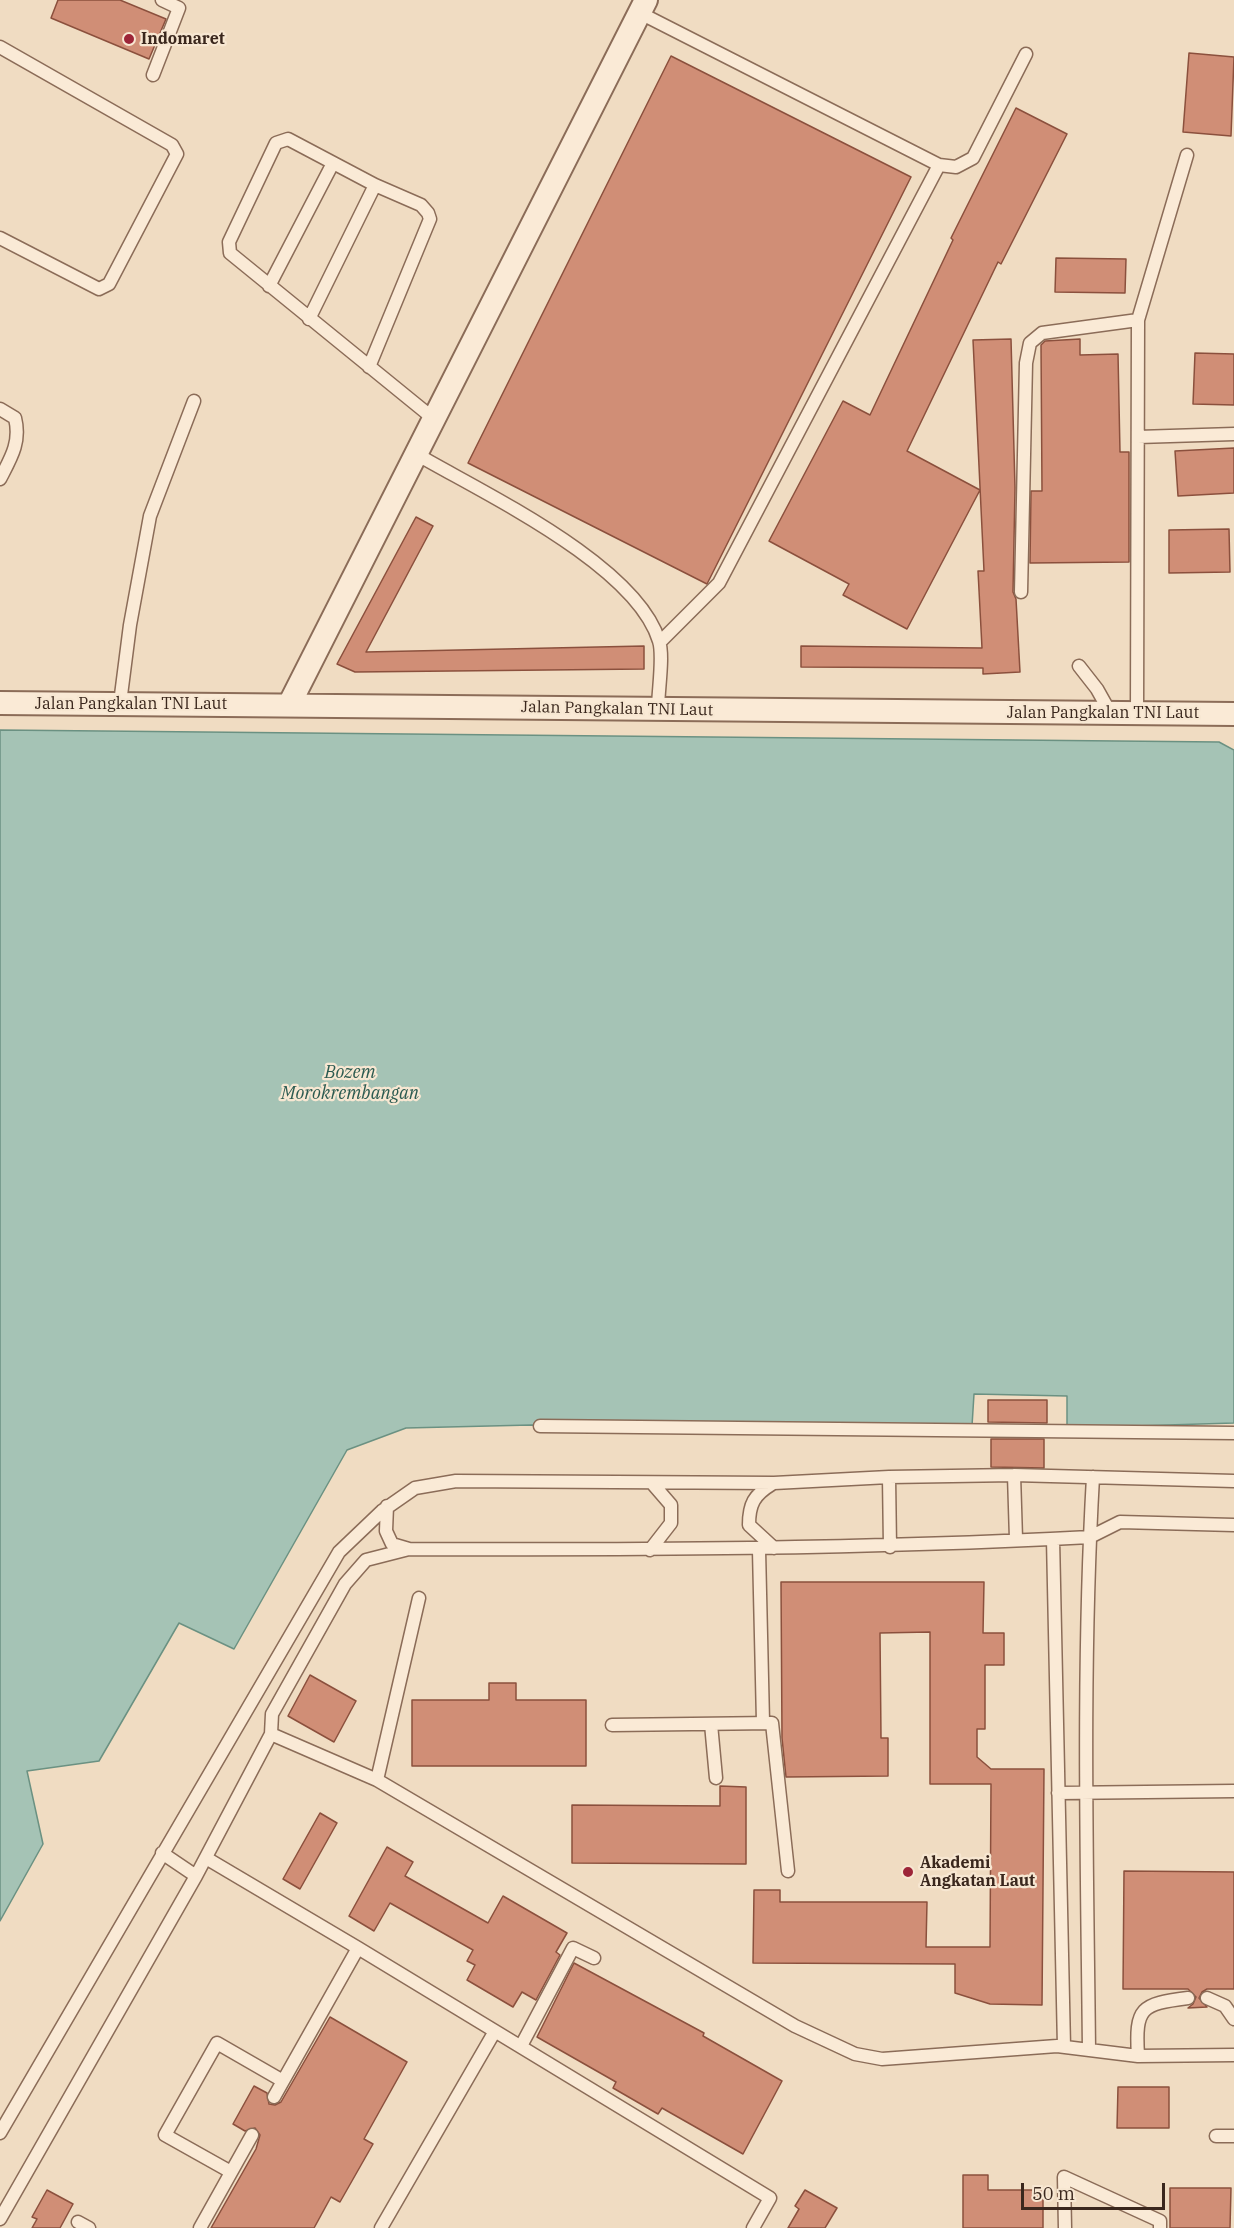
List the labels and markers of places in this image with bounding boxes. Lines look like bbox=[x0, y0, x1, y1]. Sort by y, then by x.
place label: Indomaret bbox=[141, 29, 225, 49]
marker: Indomaret bbox=[122, 32, 136, 46]
place label: Akademi Angkatan Laut bbox=[920, 1853, 1035, 1891]
marker: Akademi Angkatan Laut bbox=[901, 1865, 915, 1879]

